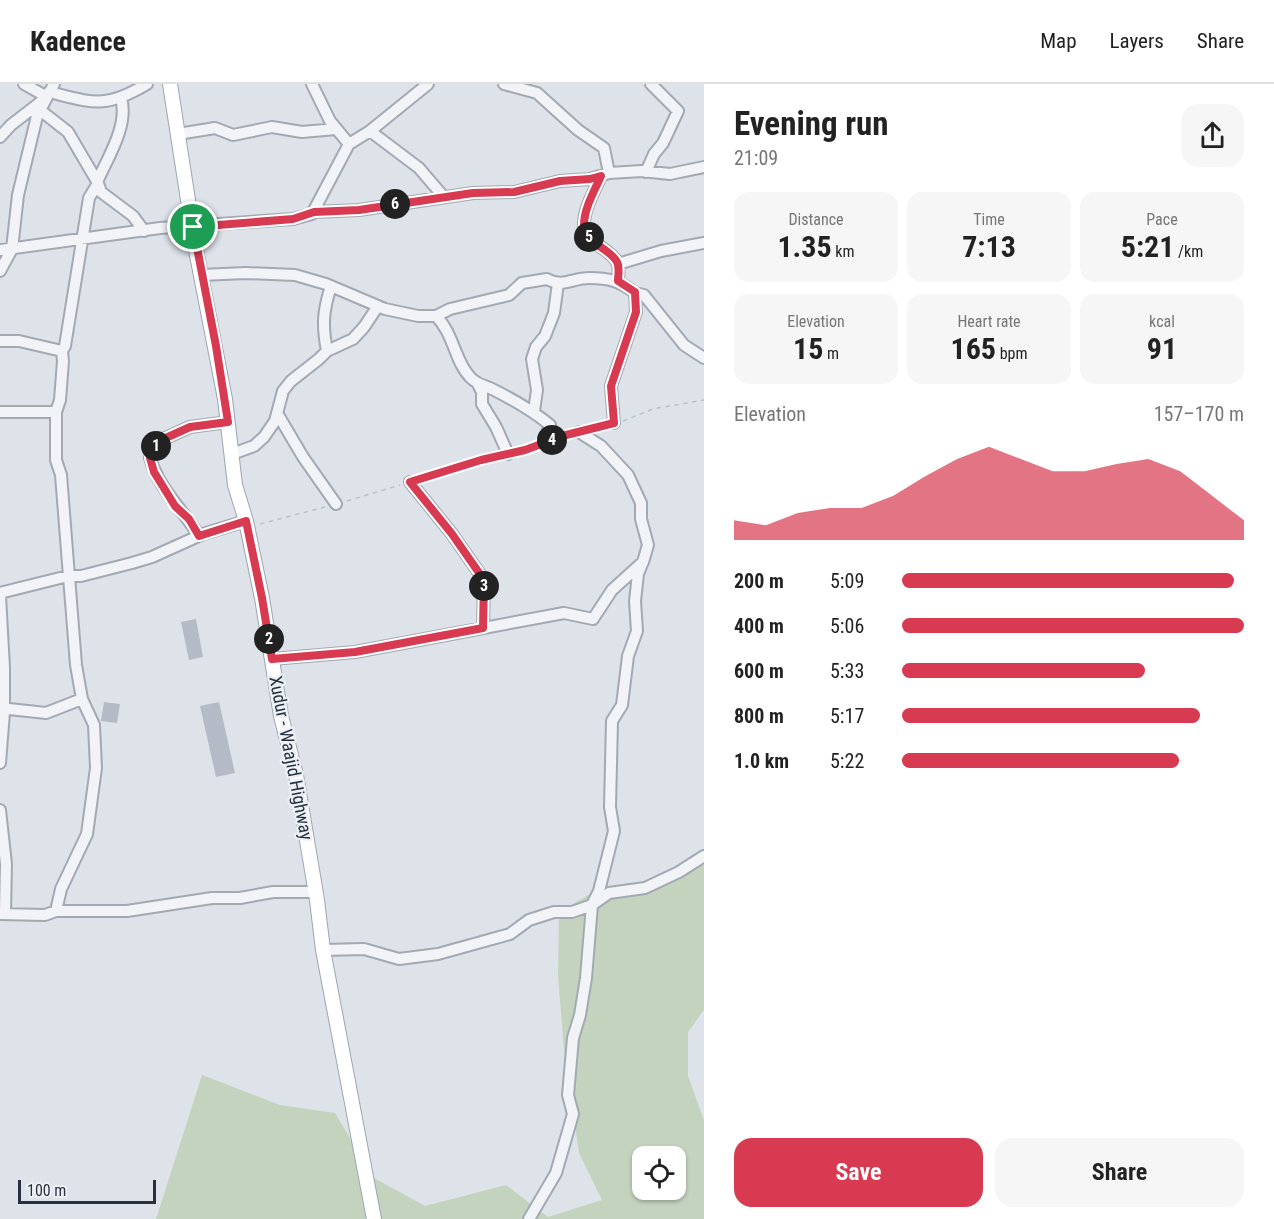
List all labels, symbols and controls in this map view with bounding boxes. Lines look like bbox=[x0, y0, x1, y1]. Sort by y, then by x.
text: Kadence bbox=[30, 25, 126, 58]
text: Map bbox=[1040, 29, 1077, 53]
text: Layers bbox=[1110, 29, 1164, 53]
text: Share bbox=[1197, 29, 1244, 53]
text: Evening run bbox=[734, 104, 889, 143]
button: share bbox=[1181, 104, 1244, 167]
text: 21:09 bbox=[734, 146, 778, 170]
pin: 6 bbox=[380, 189, 410, 219]
text: 6 bbox=[391, 194, 399, 213]
pin bbox=[167, 201, 218, 252]
icon: arrive bbox=[176, 210, 209, 243]
text: Distance bbox=[788, 210, 844, 229]
text: Time bbox=[973, 210, 1005, 229]
text: Pace bbox=[1146, 210, 1178, 229]
pin: 5 bbox=[574, 222, 604, 252]
text: 5 bbox=[585, 227, 593, 246]
text: 1.35 bbox=[777, 229, 832, 264]
text: 7:13 bbox=[962, 229, 1016, 264]
text: 5:21 bbox=[1121, 229, 1174, 264]
text: km bbox=[832, 242, 855, 261]
text: /km bbox=[1174, 242, 1203, 261]
text: Elevation bbox=[787, 312, 845, 331]
text: Heart rate bbox=[957, 312, 1021, 331]
text: kcal bbox=[1149, 312, 1175, 331]
text: 15 bbox=[793, 331, 823, 366]
text: 165 bbox=[951, 331, 996, 366]
text: 91 bbox=[1147, 331, 1177, 366]
text: m bbox=[823, 344, 839, 363]
text: bpm bbox=[996, 344, 1027, 363]
text: Elevation bbox=[734, 402, 806, 426]
text: 157–170 m bbox=[1154, 402, 1244, 426]
pin: 4 bbox=[537, 425, 567, 455]
text: 4 bbox=[548, 430, 556, 449]
pin: 1 bbox=[141, 431, 171, 461]
text: 1 bbox=[152, 436, 160, 455]
text: 200 m bbox=[734, 569, 784, 593]
text: 5:09 bbox=[830, 569, 864, 593]
pin: 3 bbox=[469, 571, 499, 601]
text: 3 bbox=[480, 576, 488, 595]
text: 400 m bbox=[734, 614, 784, 638]
text: 5:06 bbox=[830, 614, 864, 638]
pin: 2 bbox=[254, 624, 284, 654]
text: 2 bbox=[265, 629, 273, 648]
text: 600 m bbox=[734, 659, 784, 683]
text: 5:33 bbox=[830, 659, 864, 683]
street label: Xudur - Waajid Highway bbox=[265, 674, 318, 842]
text: 800 m bbox=[734, 704, 784, 728]
text: 5:17 bbox=[830, 704, 864, 728]
text: 1.0 km bbox=[734, 749, 789, 773]
text: 5:22 bbox=[830, 749, 864, 773]
button: Save bbox=[734, 1138, 983, 1207]
button: Share bbox=[995, 1138, 1244, 1207]
map controls bbox=[632, 1146, 686, 1200]
button: locate bbox=[632, 1146, 686, 1200]
scale bar bbox=[18, 1177, 156, 1204]
text: 100 m bbox=[27, 1181, 66, 1200]

